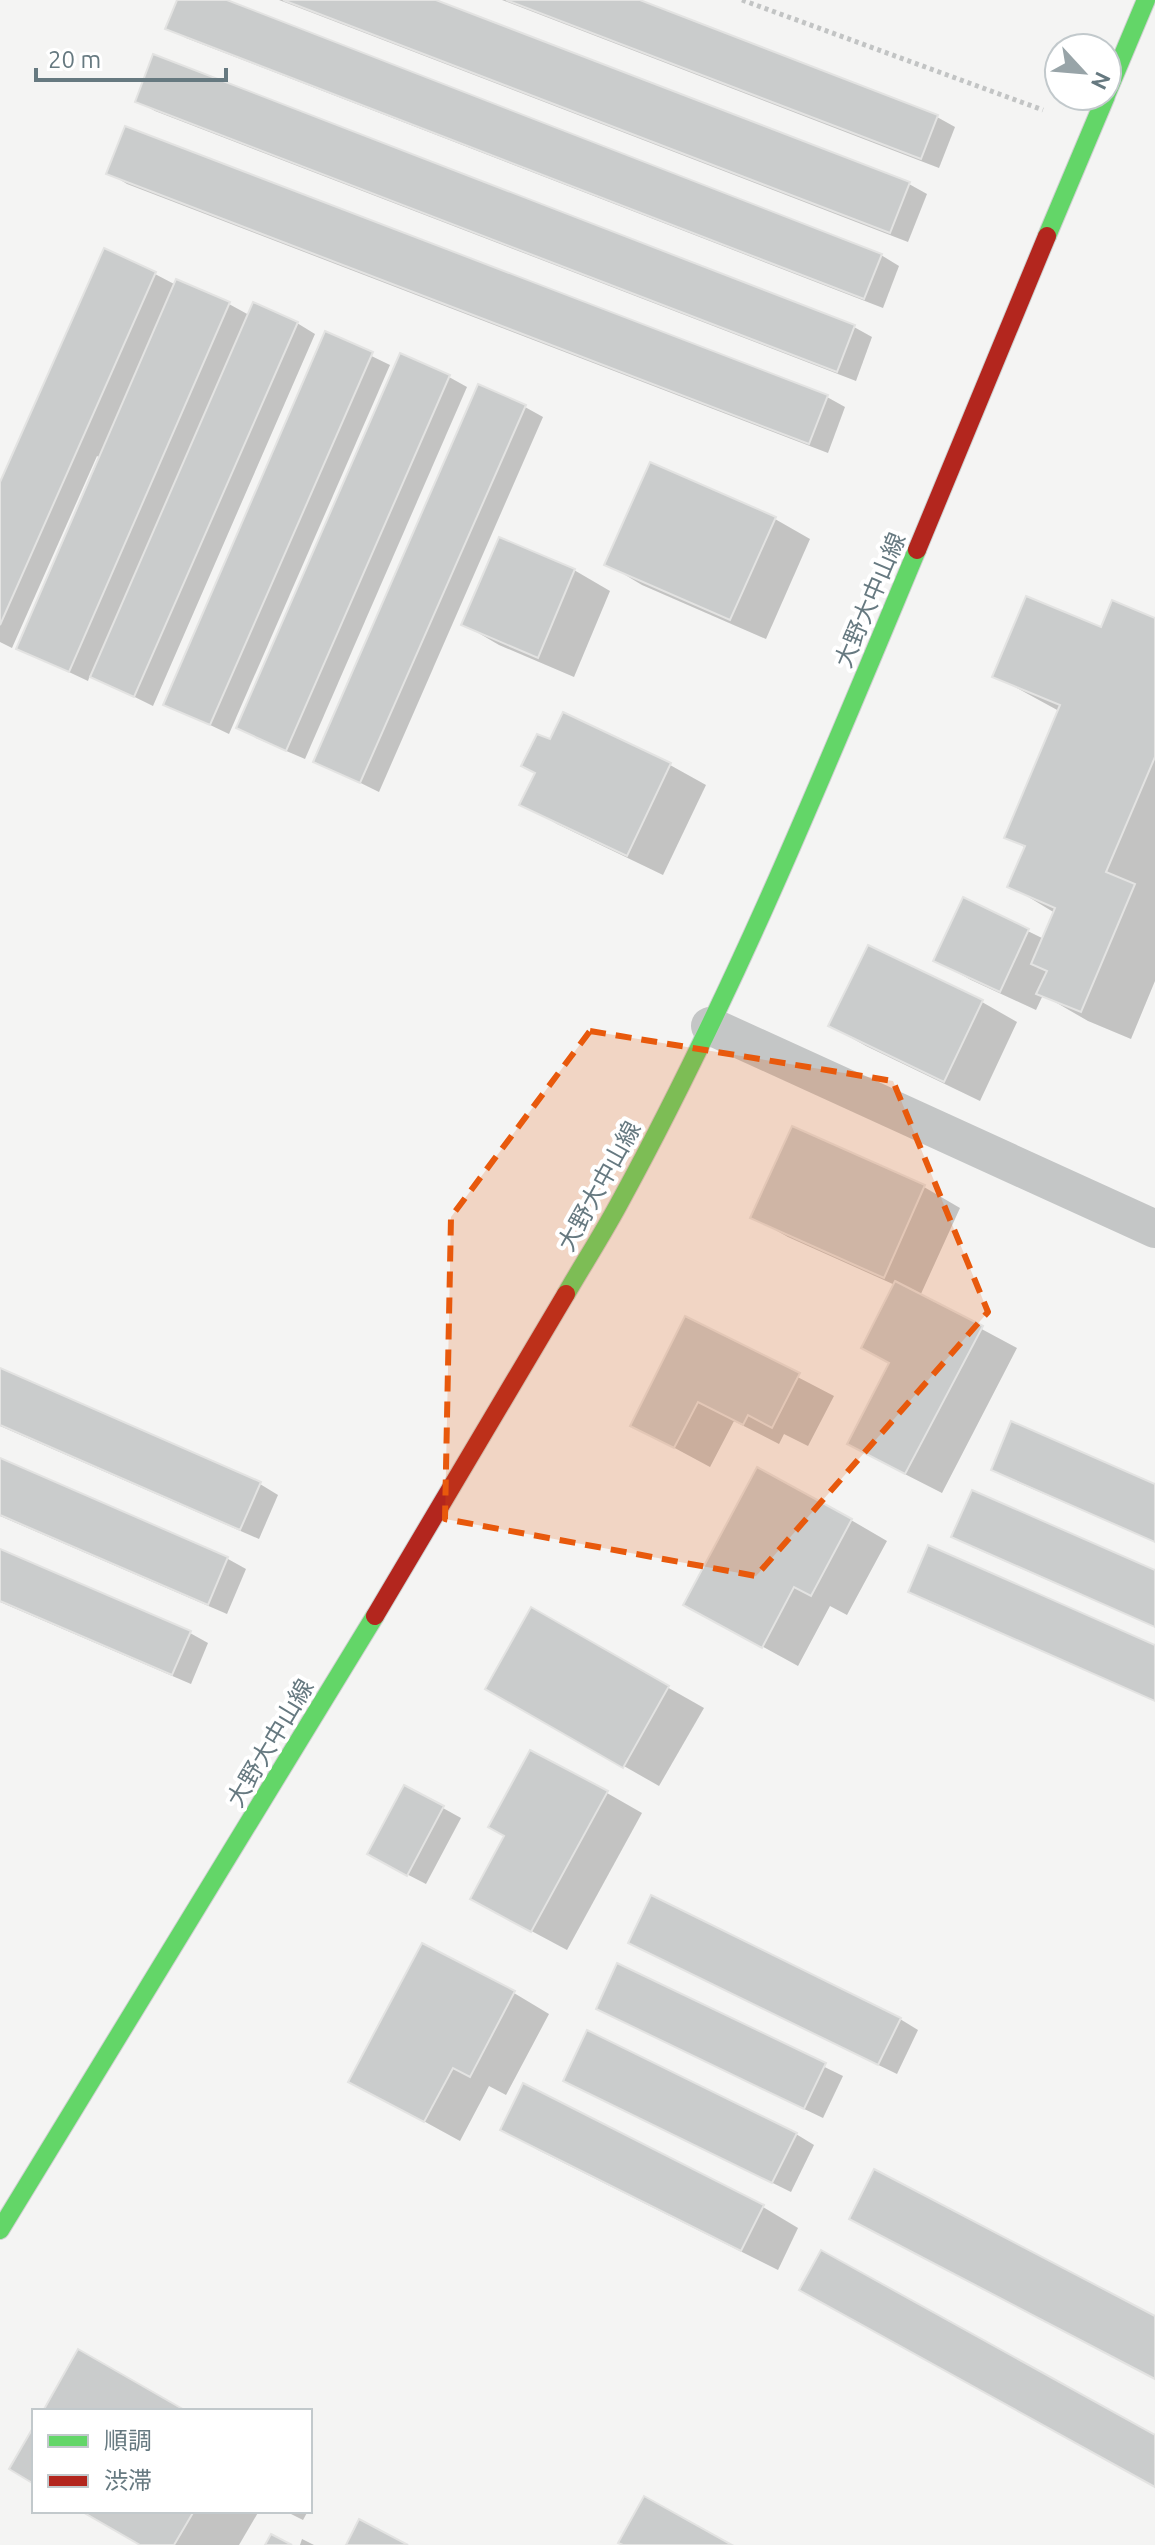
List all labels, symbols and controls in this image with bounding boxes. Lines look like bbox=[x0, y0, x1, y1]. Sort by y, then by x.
scale bar bbox=[36, 32, 226, 82]
north arrow bbox=[1043, 32, 1123, 112]
text: 20 m bbox=[48, 46, 101, 73]
text: N bbox=[1087, 68, 1116, 94]
street label: 大野大中山線 bbox=[829, 528, 911, 672]
street label: 大野大中山線 bbox=[552, 1116, 646, 1256]
street label: 大野大中山線 bbox=[221, 1674, 319, 1812]
legend bbox=[32, 2409, 312, 2513]
text: 順調 bbox=[104, 2427, 152, 2454]
text: 渋滞 bbox=[104, 2467, 152, 2494]

